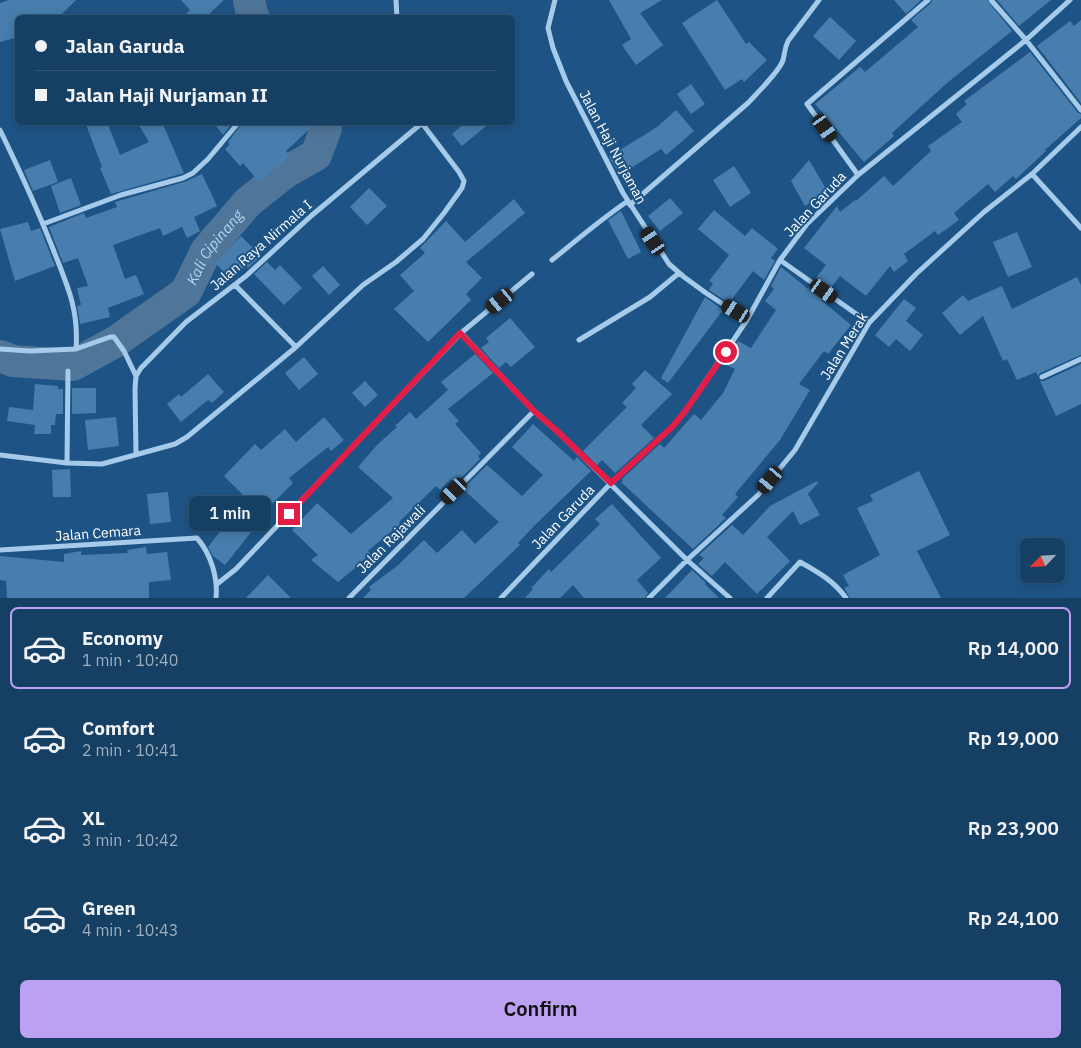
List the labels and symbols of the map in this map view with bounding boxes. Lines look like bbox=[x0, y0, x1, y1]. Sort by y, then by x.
street label: Jalan Haji Nurjaman bbox=[575, 87, 651, 207]
car bbox=[810, 111, 839, 145]
street label: Jalan Garuda bbox=[780, 167, 850, 241]
street label: Jalan Raya Nirmala I bbox=[206, 196, 316, 294]
water label: Kali Cipinang bbox=[182, 205, 248, 288]
car bbox=[638, 224, 667, 258]
car bbox=[807, 276, 840, 306]
car bbox=[483, 286, 516, 316]
car bbox=[719, 297, 752, 325]
street label: Jalan Merak bbox=[816, 308, 872, 383]
route start bbox=[715, 341, 737, 363]
car bbox=[754, 464, 785, 496]
car bbox=[438, 475, 469, 507]
street label: Jalan Garuda bbox=[528, 481, 599, 553]
callout: 1 min bbox=[189, 496, 272, 532]
street label: Jalan Rajawali bbox=[353, 501, 429, 577]
route end bbox=[278, 503, 300, 525]
street label: Jalan Cemara bbox=[55, 521, 142, 545]
north arrow bbox=[1020, 538, 1065, 582]

